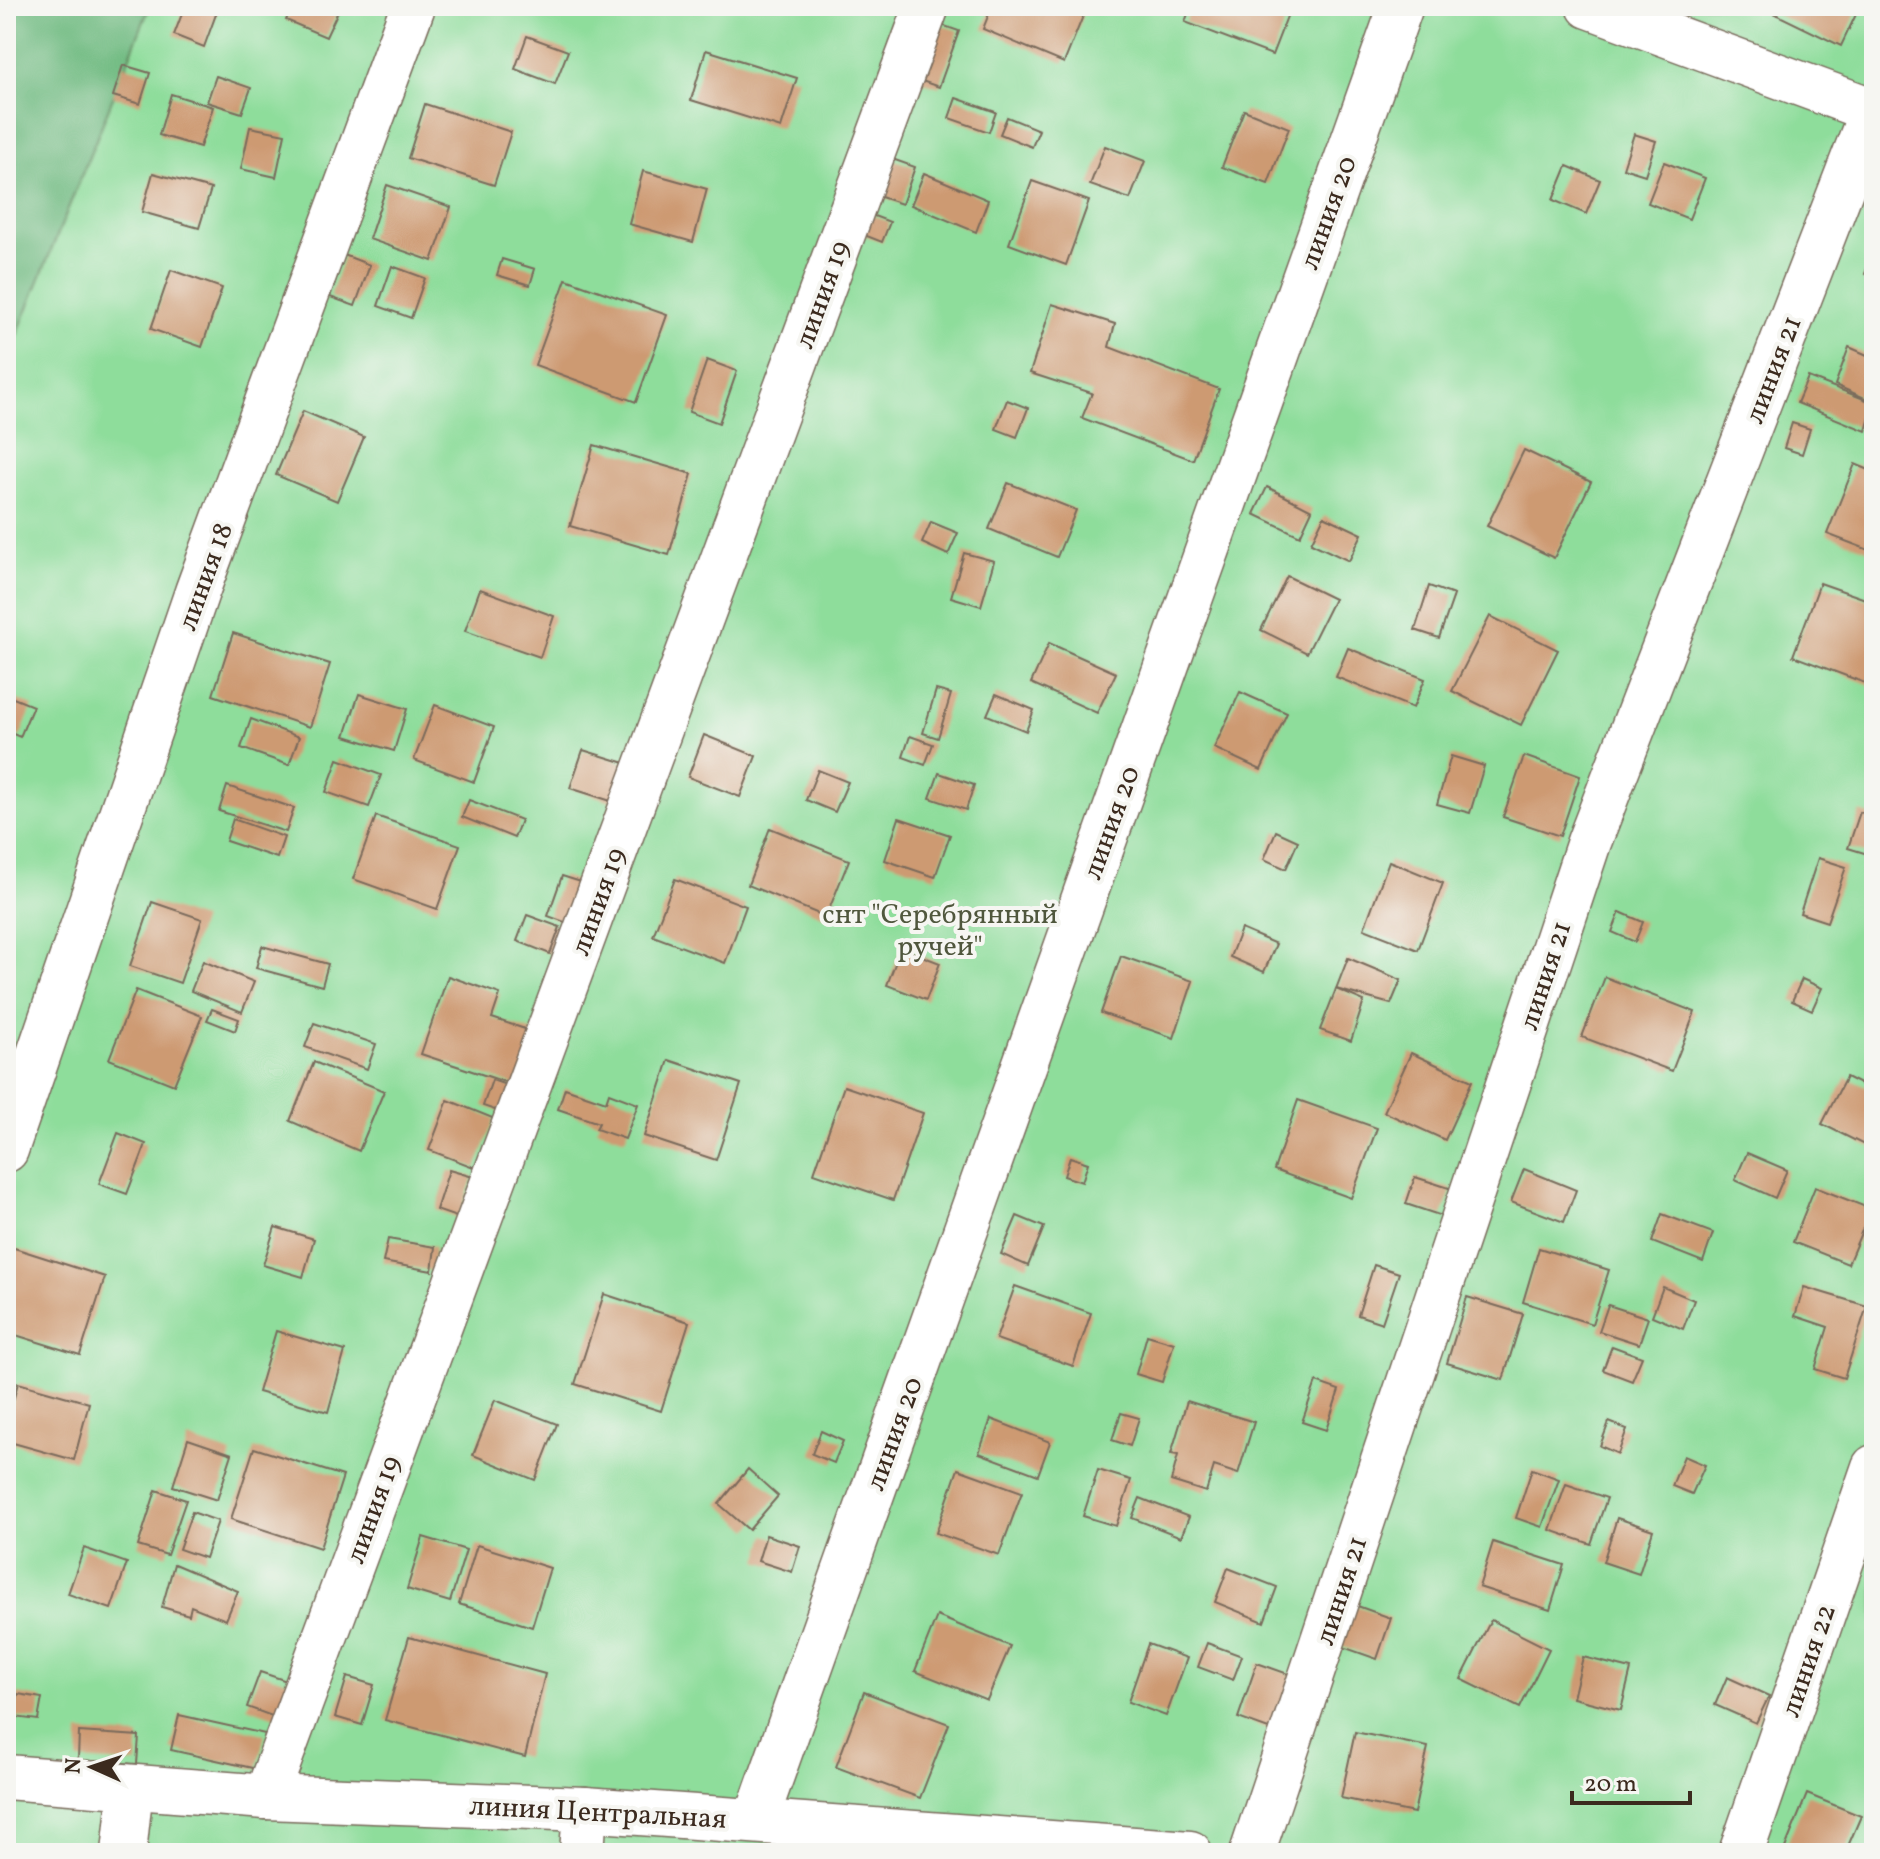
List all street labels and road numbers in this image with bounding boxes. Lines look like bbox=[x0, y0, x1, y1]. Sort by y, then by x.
street label: линия 20 bbox=[1291, 151, 1368, 275]
street label: линия 19 bbox=[786, 236, 861, 354]
street label: линия 21 bbox=[1736, 310, 1813, 429]
street label: линия 18 bbox=[169, 518, 244, 636]
street label: линия 20 bbox=[1074, 761, 1151, 885]
street label: линия 19 bbox=[562, 843, 637, 961]
street label: линия 21 bbox=[1510, 916, 1582, 1035]
street label: линия 20 bbox=[857, 1372, 934, 1496]
street label: линия 19 bbox=[337, 1451, 412, 1569]
street label: линия 21 bbox=[1306, 1531, 1378, 1650]
street label: линия 22 bbox=[1772, 1599, 1847, 1722]
street label: линия Центральная bbox=[468, 1787, 727, 1840]

